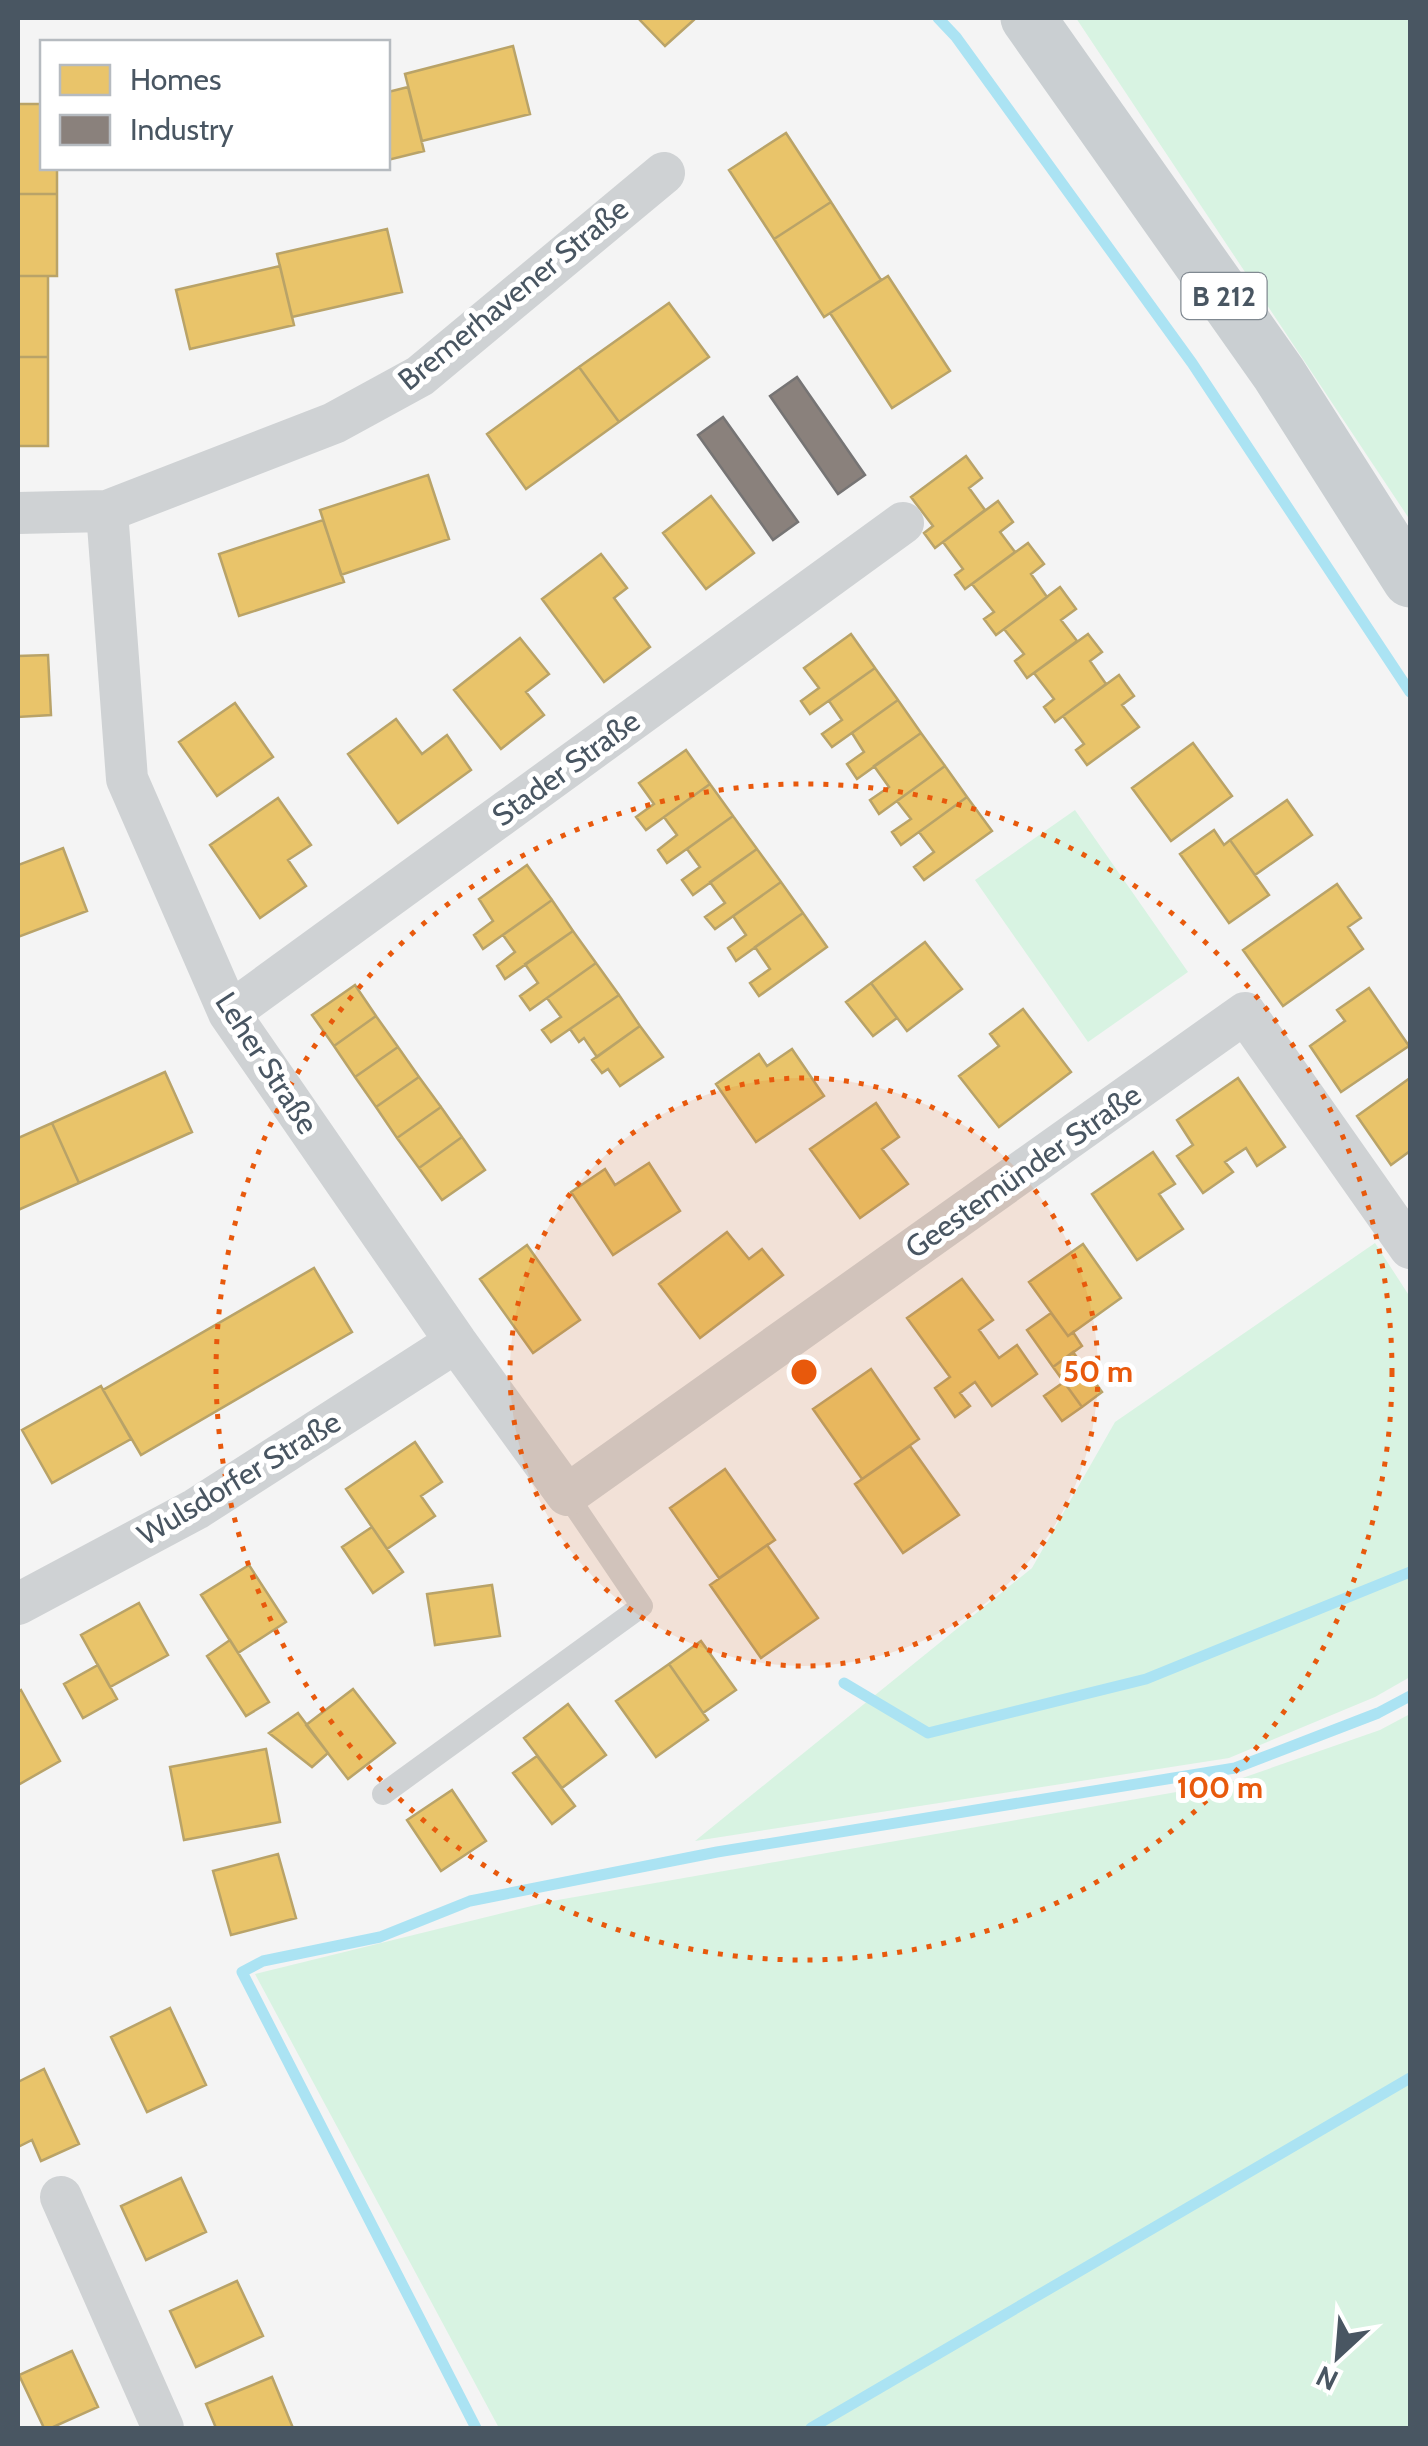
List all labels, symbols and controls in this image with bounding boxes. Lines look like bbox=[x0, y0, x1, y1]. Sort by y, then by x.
legend bbox=[40, 40, 390, 170]
text: Homes bbox=[130, 61, 221, 98]
text: Industry bbox=[130, 111, 234, 148]
street label: Bremerhavener Straße bbox=[391, 190, 635, 398]
road number: B 212 bbox=[1182, 273, 1266, 319]
street label: Stader Straße bbox=[485, 702, 647, 834]
street label: Leher Straße bbox=[208, 985, 326, 1141]
street label: Geestemünder Straße bbox=[898, 1076, 1148, 1266]
text: 50 m bbox=[1063, 1353, 1133, 1390]
centre of rings bbox=[786, 1354, 822, 1390]
street label: Wulsdorfer Straße bbox=[131, 1403, 347, 1553]
text: 100 m bbox=[1177, 1769, 1263, 1806]
north arrow bbox=[1288, 2306, 1388, 2406]
text: N bbox=[1311, 2359, 1343, 2398]

